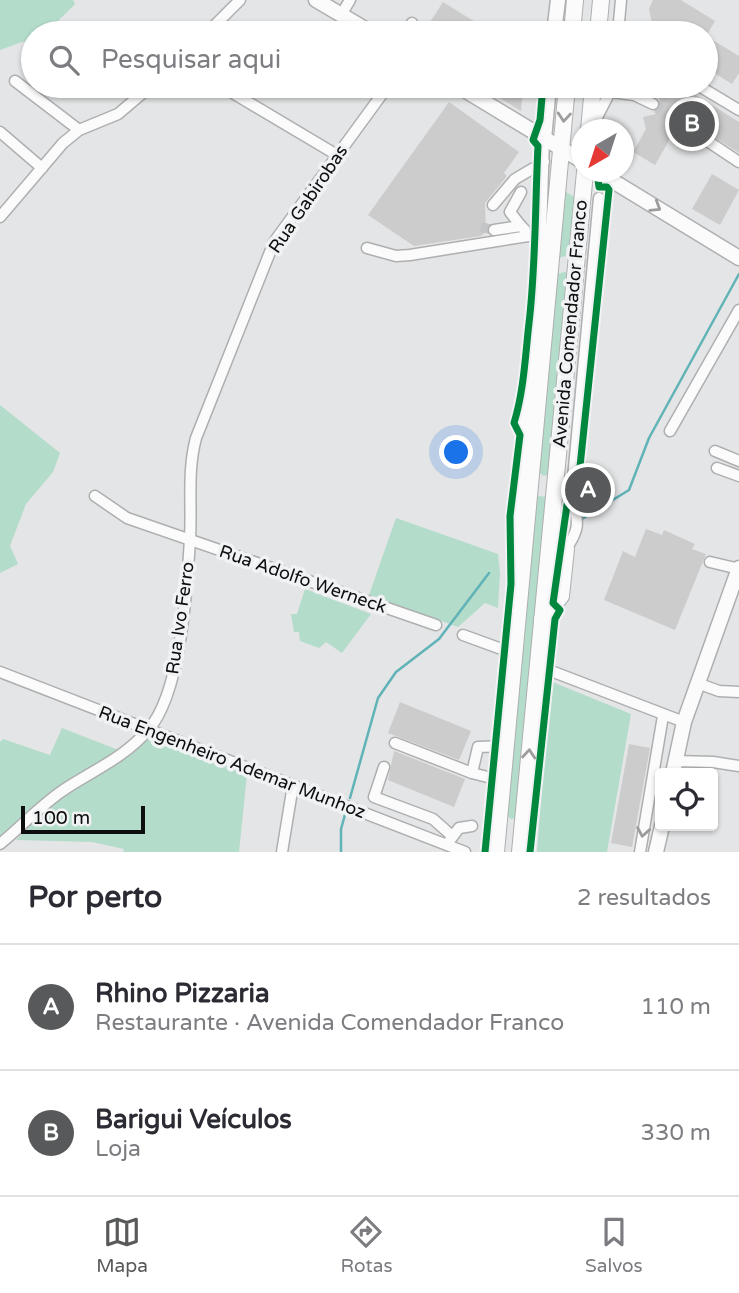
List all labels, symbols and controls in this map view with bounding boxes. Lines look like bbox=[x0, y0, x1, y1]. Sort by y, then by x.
search box bbox=[21, 21, 718, 98]
icon: search bbox=[45, 41, 83, 79]
text: Pesquisar aqui bbox=[101, 44, 281, 75]
pin: B bbox=[669, 98, 715, 150]
one-way arrow bbox=[557, 112, 572, 123]
north arrow bbox=[571, 119, 634, 182]
street label: Rua Gabirobas bbox=[264, 141, 352, 257]
street label: Avenida Comendador Franco bbox=[548, 199, 592, 449]
one-way arrow bbox=[648, 199, 661, 212]
your location bbox=[439, 435, 473, 469]
pin: A bbox=[565, 464, 611, 516]
street label: Rua Adolfo Werneck bbox=[216, 540, 390, 618]
street label: Rua Ivo Ferro bbox=[161, 560, 199, 676]
street label: Rua Engenheiro Ademar Munhoz bbox=[95, 701, 369, 823]
one-way arrow bbox=[522, 748, 537, 760]
map controls bbox=[655, 768, 718, 831]
button: locate bbox=[655, 768, 718, 831]
scale bar bbox=[21, 803, 145, 835]
text: 100 m bbox=[32, 807, 90, 829]
one-way arrow bbox=[636, 826, 651, 838]
text: Por perto bbox=[28, 879, 162, 916]
text: 2 resultados bbox=[577, 884, 711, 912]
text: Rhino Pizzaria bbox=[95, 978, 270, 1009]
text: A bbox=[42, 993, 60, 1021]
text: 110 m bbox=[641, 993, 711, 1021]
text: Restaurante · Avenida Comendador Franco bbox=[95, 1009, 564, 1037]
text: Barigui Veículos bbox=[95, 1104, 292, 1135]
text: B bbox=[43, 1119, 59, 1147]
text: 330 m bbox=[641, 1119, 711, 1147]
text: Loja bbox=[95, 1135, 141, 1163]
tab: Mapa bbox=[96, 1213, 148, 1277]
tab: Rotas bbox=[340, 1213, 393, 1277]
tab: Salvos bbox=[585, 1213, 643, 1277]

